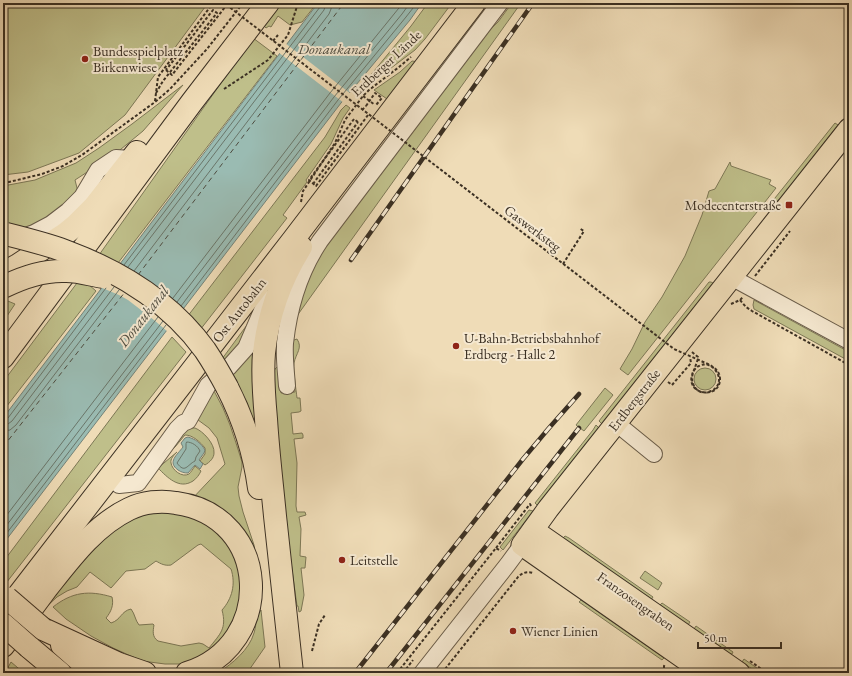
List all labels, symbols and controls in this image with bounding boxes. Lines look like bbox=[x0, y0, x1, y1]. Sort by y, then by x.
street label: Erdberger Lände bbox=[347, 25, 425, 100]
water label: Donaukanal bbox=[297, 39, 371, 58]
place label: Bundesspielplatz Birkenwiese bbox=[93, 42, 183, 76]
marker: Bundesspielplatz Birkenwiese bbox=[80, 54, 90, 64]
place label: Modecenterstraße bbox=[685, 196, 782, 214]
marker: Modecenterstraße bbox=[784, 200, 794, 210]
street label: Gaswerksteg bbox=[501, 201, 566, 256]
street label: Ost Autobahn bbox=[208, 273, 270, 346]
water label: Donaukanal bbox=[113, 281, 173, 351]
place label: U-Bahn-Betriebsbahnhof Erdberg - Halle 2 bbox=[464, 329, 601, 363]
marker: U-Bahn-Betriebsbahnhof Erdberg - Halle 2 bbox=[451, 341, 461, 351]
street label: Erdbergstraße bbox=[604, 365, 664, 435]
place label: Leitstelle bbox=[350, 551, 399, 569]
marker: Leitstelle bbox=[337, 555, 347, 565]
street label: Franzosengraben bbox=[594, 568, 679, 635]
place label: Wiener Linien bbox=[521, 622, 599, 640]
scale bar bbox=[698, 624, 781, 650]
marker: Wiener Linien bbox=[508, 626, 518, 636]
text: 50 m bbox=[704, 630, 728, 646]

